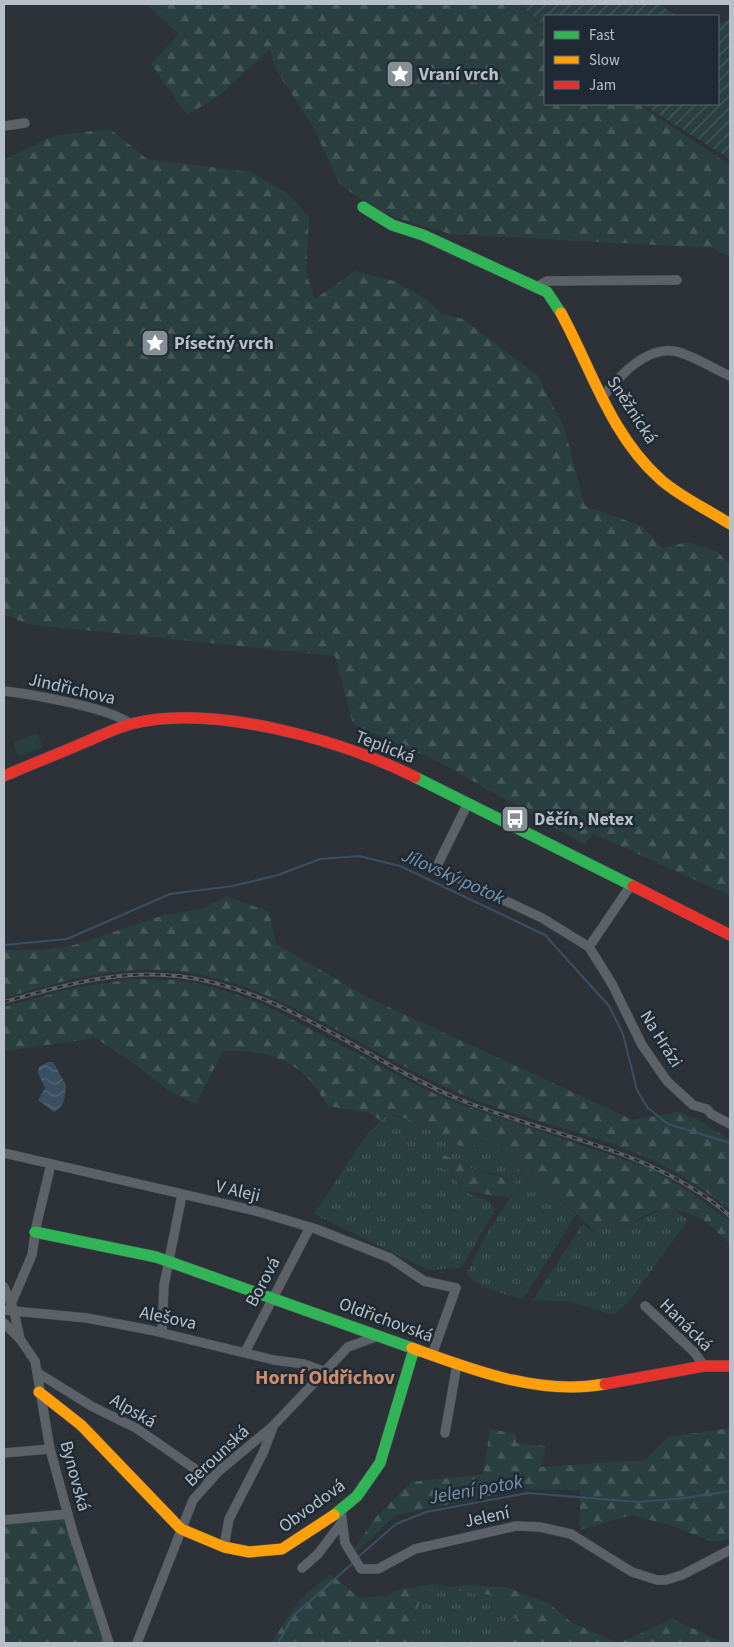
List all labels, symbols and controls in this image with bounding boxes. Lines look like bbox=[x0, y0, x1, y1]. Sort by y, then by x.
legend bbox=[544, 15, 719, 105]
text: Fast bbox=[589, 25, 615, 46]
text: Slow bbox=[589, 50, 620, 71]
place icon: Vraní vrch bbox=[385, 59, 415, 89]
place label: Vraní vrch bbox=[418, 62, 499, 87]
text: Jam bbox=[589, 75, 616, 96]
place icon: Písečný vrch bbox=[140, 328, 170, 358]
place label: Písečný vrch bbox=[174, 331, 274, 356]
street label: Sněžnická bbox=[601, 371, 663, 449]
street label: Jindřichova bbox=[26, 667, 118, 711]
street label: Teplická bbox=[351, 724, 419, 770]
bus stop icon: Děčín, Netex bbox=[500, 804, 530, 834]
place label: Děčín, Netex bbox=[534, 807, 633, 832]
water label: Jílovský potok bbox=[397, 842, 509, 912]
street label: Na Hrázi bbox=[634, 1006, 688, 1072]
street label: V Aleji bbox=[213, 1174, 263, 1208]
street label: Borová bbox=[239, 1253, 287, 1311]
street label: Oldřichovská bbox=[335, 1291, 437, 1349]
street label: Hanácká bbox=[654, 1293, 718, 1357]
street label: Alešova bbox=[137, 1300, 199, 1336]
district label: Horní Oldřichov bbox=[255, 1364, 396, 1392]
street label: Alpská bbox=[105, 1388, 161, 1434]
street label: Berounská bbox=[179, 1419, 255, 1493]
street label: Bynovská bbox=[54, 1438, 96, 1514]
water label: Jelení potok bbox=[426, 1468, 526, 1512]
street label: Obvodová bbox=[274, 1473, 350, 1539]
street label: Jelení bbox=[462, 1500, 512, 1534]

